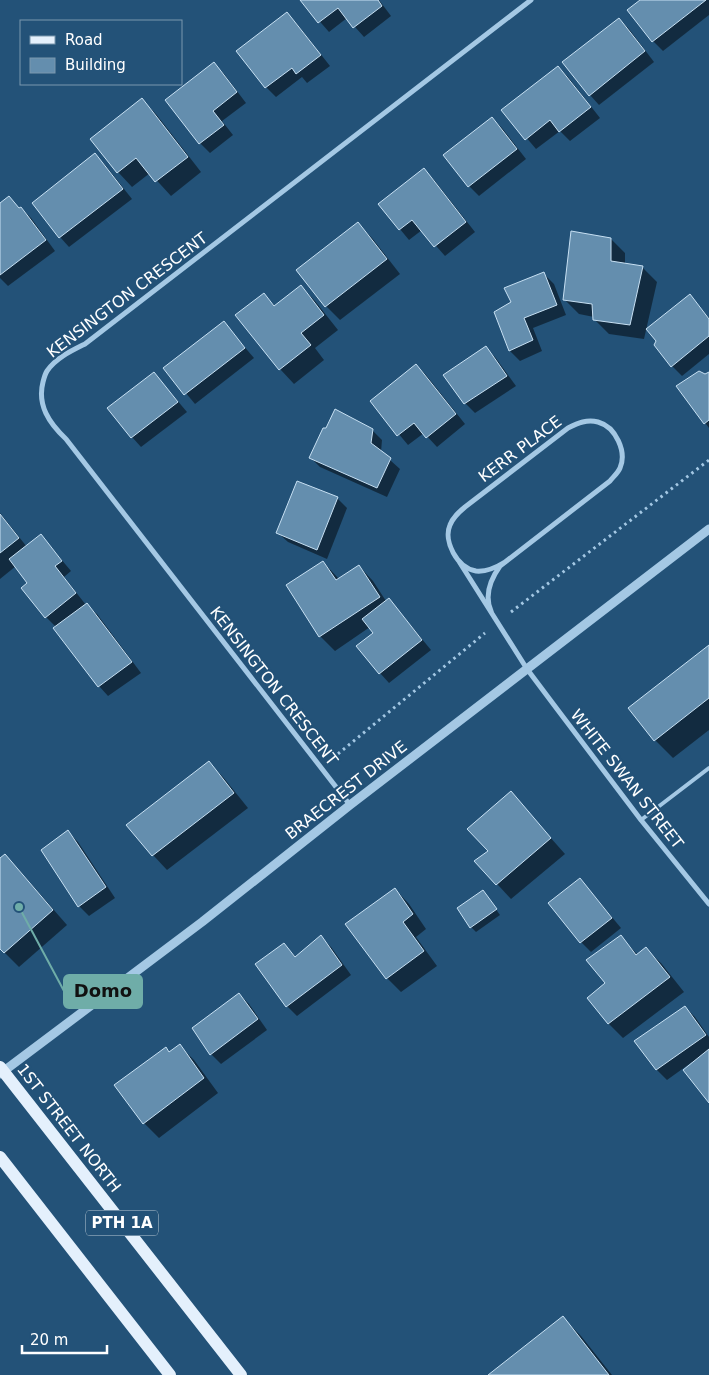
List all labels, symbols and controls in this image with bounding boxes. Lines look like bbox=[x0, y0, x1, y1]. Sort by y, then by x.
legend bbox=[20, 20, 182, 85]
text: Road bbox=[65, 31, 103, 49]
text: Building bbox=[65, 56, 126, 74]
street label: KENSINGTON CRESCENT bbox=[43, 228, 211, 362]
street label: KERR PLACE bbox=[475, 412, 565, 486]
street label: KENSINGTON CRESCENT bbox=[206, 603, 342, 769]
street label: WHITE SWAN STREET bbox=[567, 706, 687, 853]
street label: BRAECREST DRIVE bbox=[281, 737, 411, 843]
callout: Domo bbox=[64, 975, 142, 1008]
text: Domo bbox=[74, 980, 132, 1001]
street label: 1ST STREET NORTH bbox=[13, 1060, 125, 1196]
road number: PTH 1A bbox=[86, 1210, 158, 1236]
scale bar bbox=[22, 1322, 108, 1354]
text: 20 m bbox=[30, 1331, 68, 1349]

